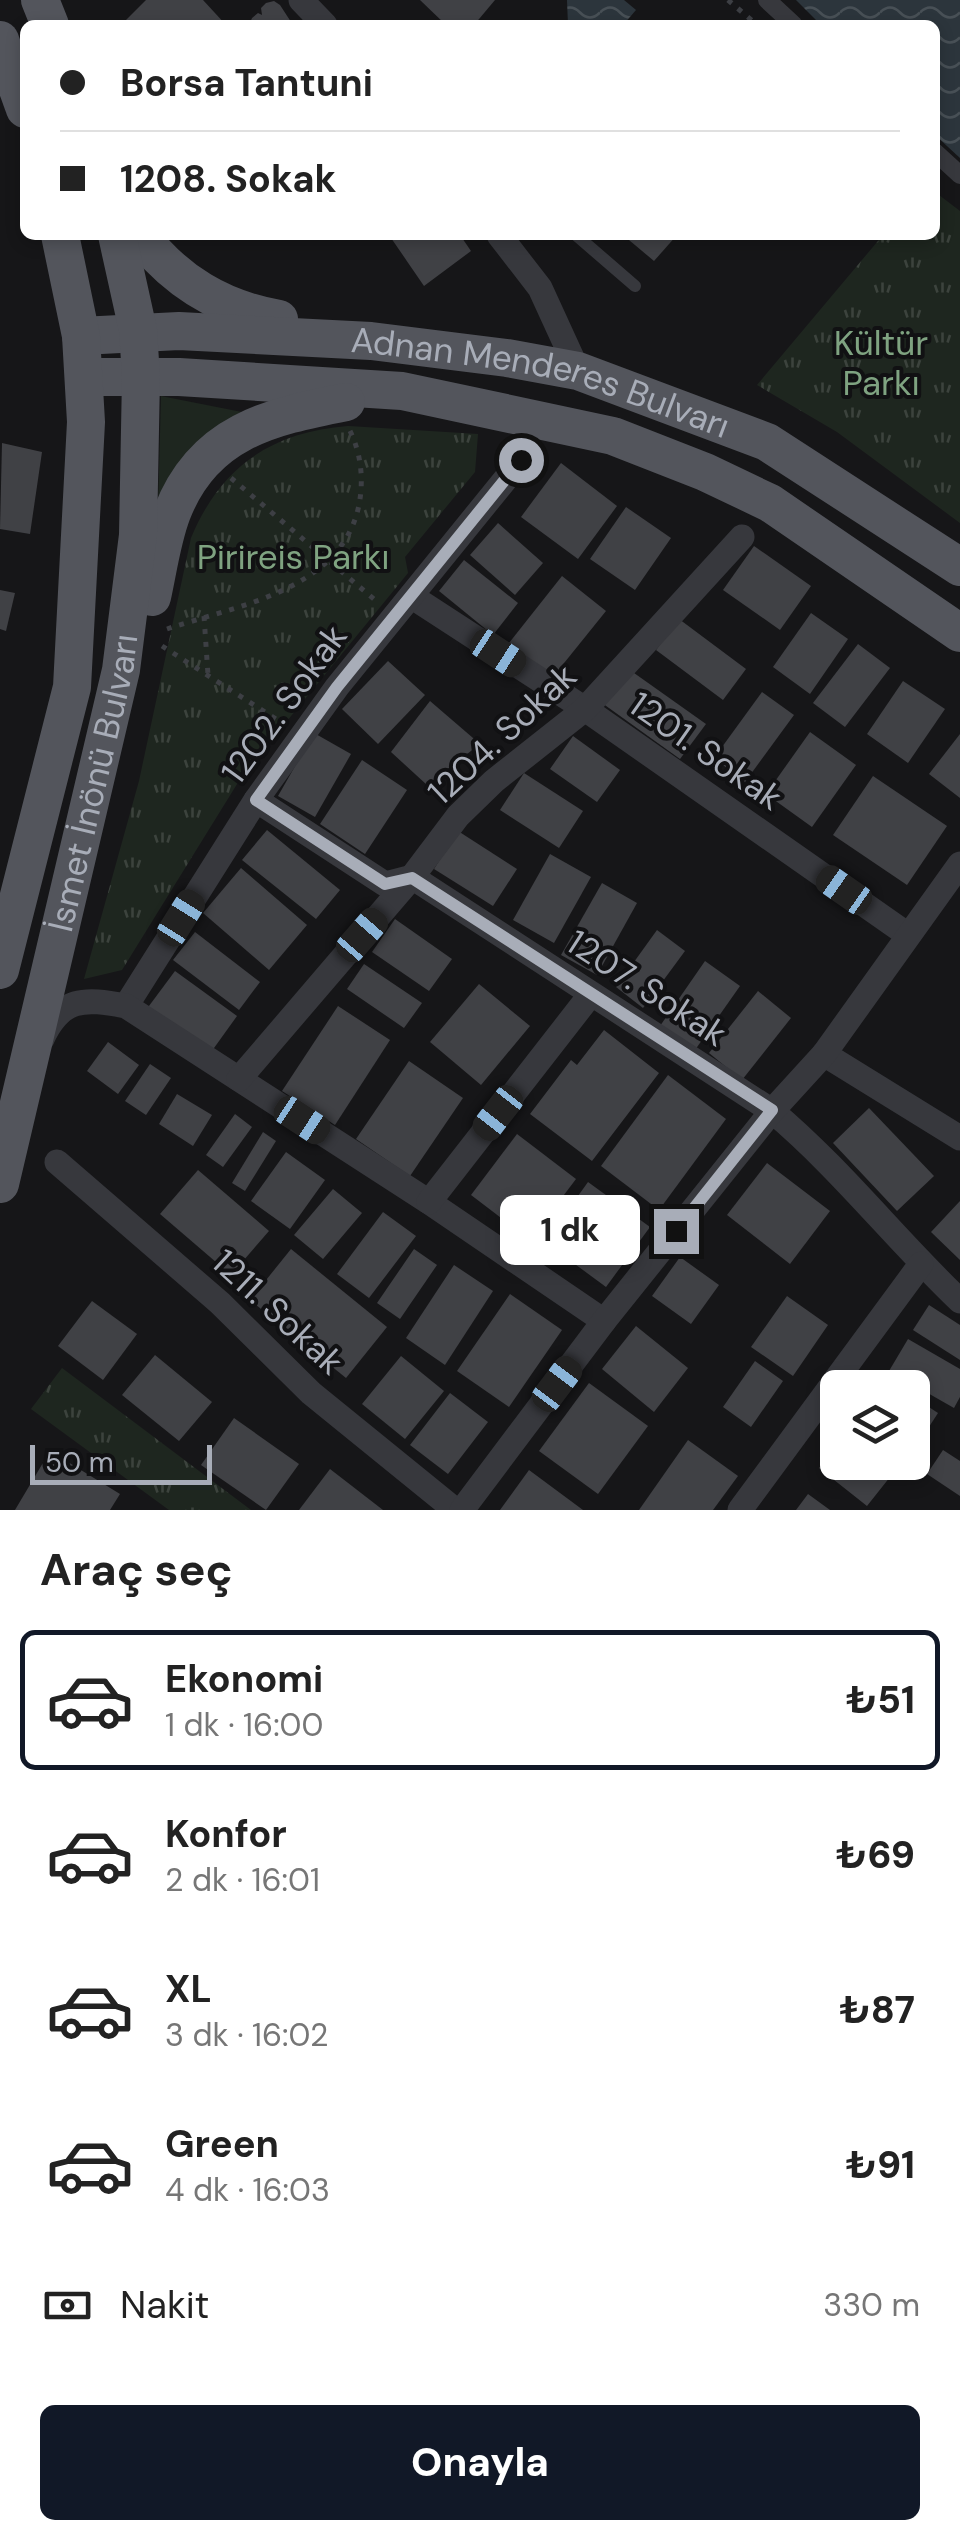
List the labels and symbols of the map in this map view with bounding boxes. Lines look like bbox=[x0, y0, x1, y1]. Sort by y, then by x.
street label: Adnan Menderes Bulvarı bbox=[350, 317, 736, 449]
park label: Kültür Parkı bbox=[834, 320, 928, 406]
route start bbox=[499, 438, 544, 483]
park label: Pirireis Parkı bbox=[197, 534, 389, 580]
street label: 1202. Sokak bbox=[211, 615, 357, 793]
car bbox=[465, 624, 531, 682]
street label: İsmet İnönü Bulvarı bbox=[37, 631, 148, 936]
street label: 1204. Sokak bbox=[418, 653, 586, 815]
street label: 1201. Sokak bbox=[620, 681, 792, 821]
car bbox=[811, 861, 877, 919]
car bbox=[152, 885, 210, 951]
car bbox=[331, 903, 393, 967]
street label: 1207. Sokak bbox=[558, 919, 736, 1057]
car bbox=[468, 1080, 528, 1146]
car bbox=[269, 1091, 335, 1149]
callout: 1 dk bbox=[501, 1196, 641, 1266]
route end bbox=[654, 1209, 699, 1254]
street label: 1211. Sokak bbox=[202, 1239, 354, 1385]
car bbox=[527, 1351, 587, 1417]
scale bar bbox=[30, 1440, 212, 1484]

